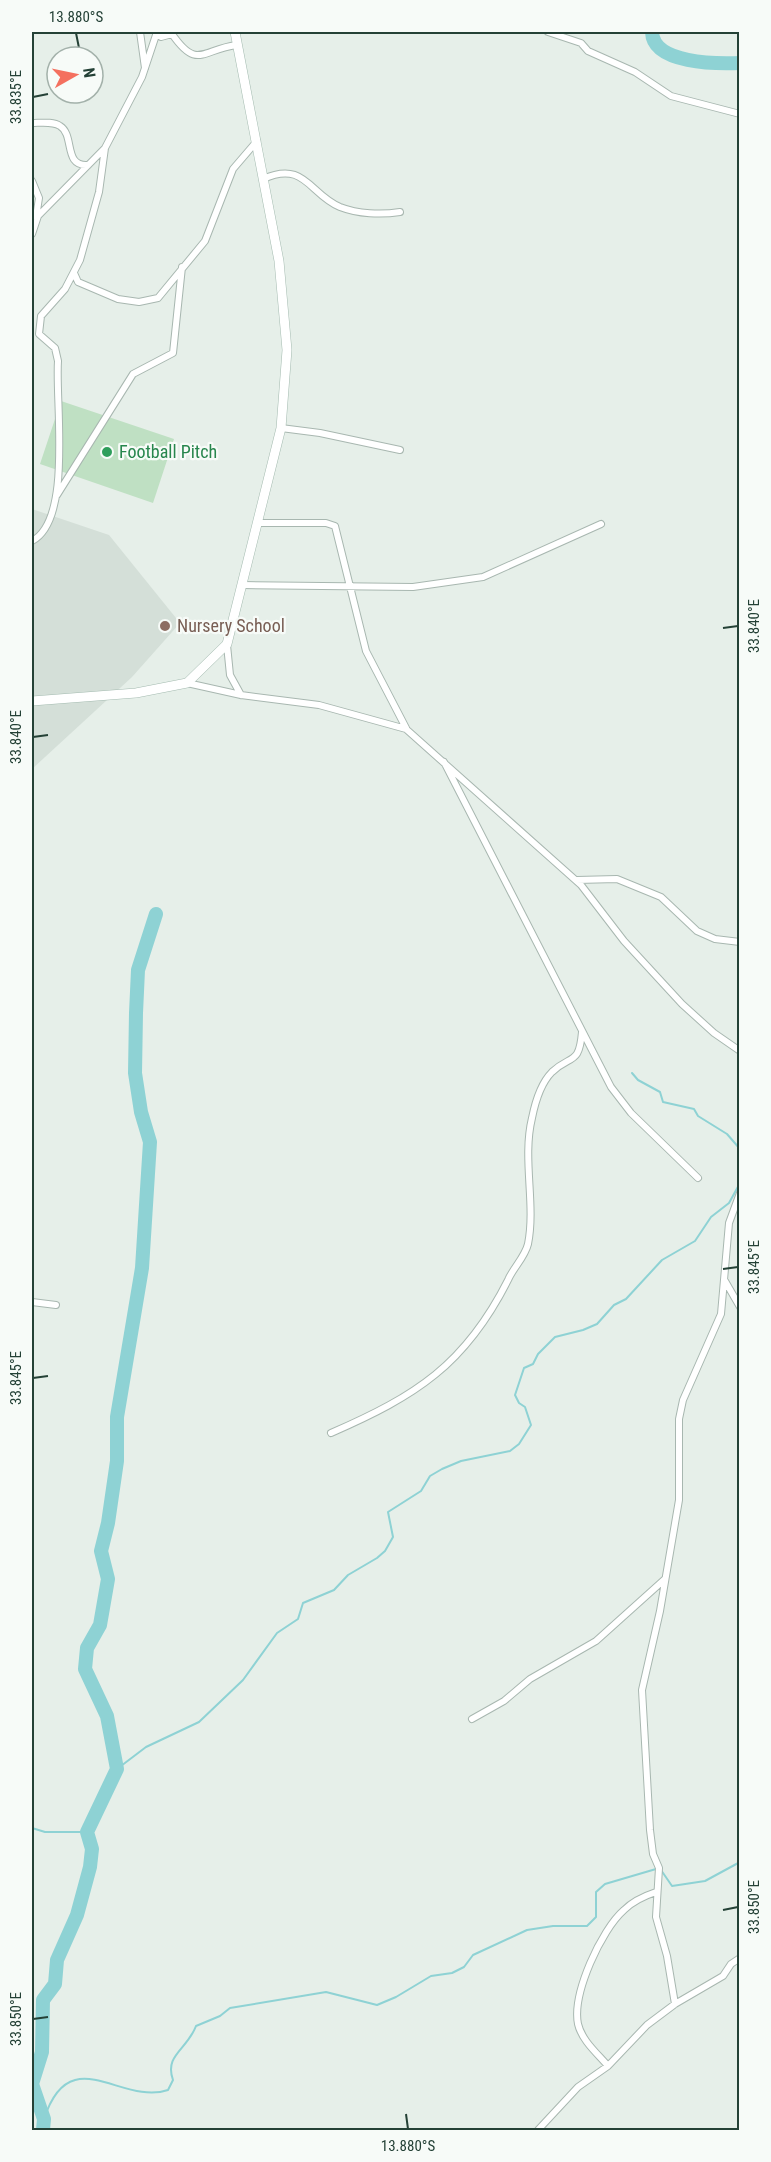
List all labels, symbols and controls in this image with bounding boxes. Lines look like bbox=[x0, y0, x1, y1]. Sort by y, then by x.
text: 13.880°S bbox=[49, 8, 103, 26]
north arrow bbox=[45, 45, 105, 105]
text: N bbox=[79, 66, 99, 79]
text: 33.835°E bbox=[7, 70, 25, 124]
place label: Football Pitch bbox=[119, 441, 217, 462]
marker: Football Pitch bbox=[100, 445, 114, 459]
text: 33.840°E bbox=[745, 599, 763, 653]
place label: Nursery School bbox=[177, 615, 285, 636]
marker: Nursery School bbox=[158, 619, 172, 633]
text: 33.840°E bbox=[7, 710, 25, 764]
text: 33.845°E bbox=[745, 1240, 763, 1294]
text: 33.845°E bbox=[7, 1351, 25, 1405]
text: 33.850°E bbox=[745, 1880, 763, 1934]
text: 33.850°E bbox=[7, 1992, 25, 2046]
text: 13.880°S bbox=[381, 2137, 435, 2155]

